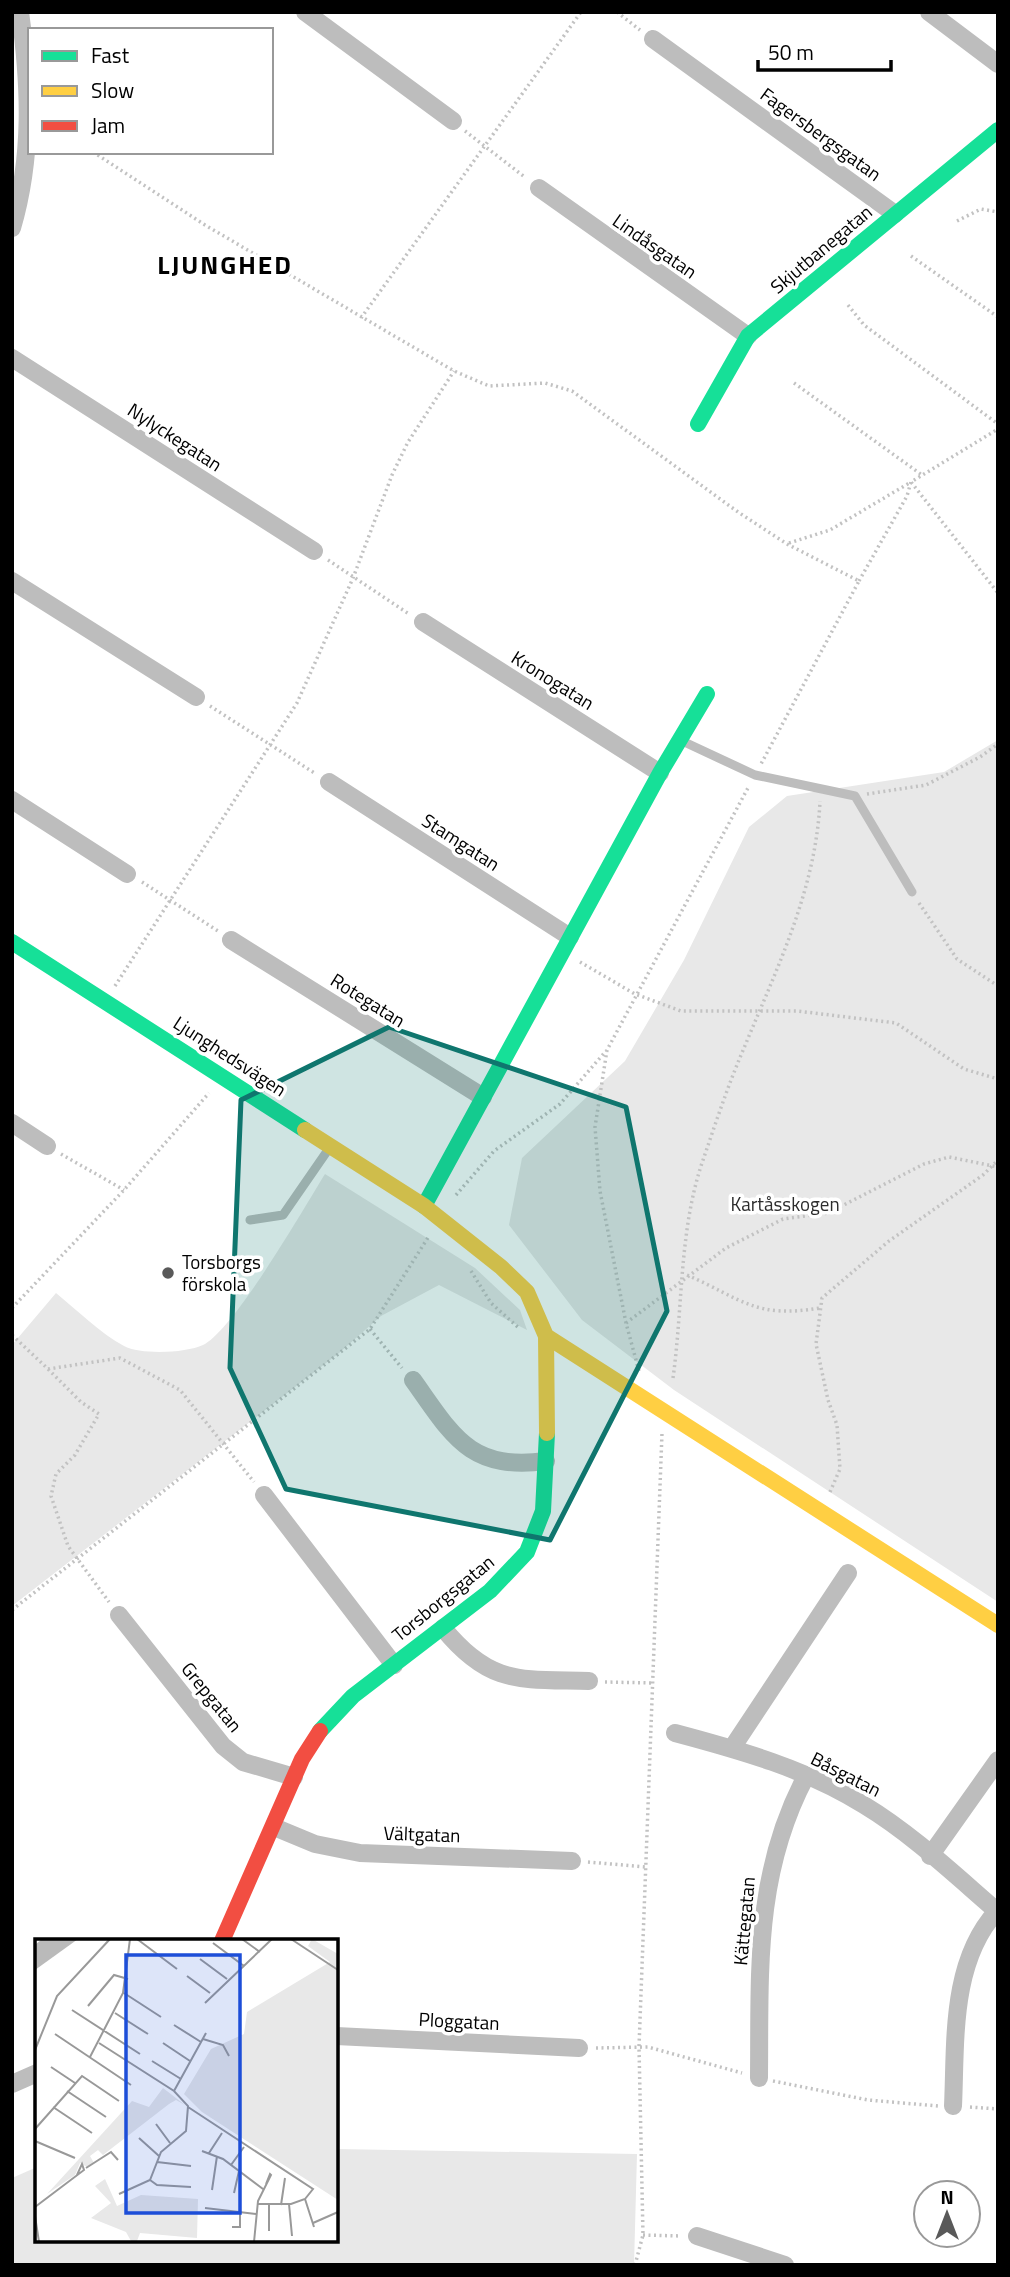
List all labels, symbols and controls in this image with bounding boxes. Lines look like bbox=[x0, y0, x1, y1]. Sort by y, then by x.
legend bbox=[28, 28, 273, 154]
scale bar bbox=[758, 28, 891, 72]
text: 50 m bbox=[768, 36, 814, 68]
text: Fast bbox=[91, 39, 130, 71]
text: Slow bbox=[91, 74, 134, 106]
street label: Fagersbergsgatan bbox=[755, 80, 888, 188]
text: Jam bbox=[91, 109, 125, 141]
street label: Skjutbanegatan bbox=[763, 197, 878, 300]
street label: Lindåsgatan bbox=[607, 206, 704, 285]
district label: LJUNGHED bbox=[157, 245, 293, 284]
street label: Nylyckegatan bbox=[122, 395, 228, 478]
street label: Kronogatan bbox=[506, 643, 600, 717]
street label: Stamgatan bbox=[417, 805, 506, 878]
street label: Rotegatan bbox=[325, 965, 411, 1034]
street label: Ljunghedsvägen bbox=[168, 1008, 293, 1103]
park label: Kartåsskogen bbox=[730, 1189, 840, 1218]
place label: Torsborgs förskola bbox=[182, 1247, 261, 1298]
marker: Torsborgs förskola bbox=[160, 1265, 176, 1281]
street label: Torsborgsgatan bbox=[385, 1547, 500, 1648]
street label: Grepgatan bbox=[175, 1655, 250, 1738]
street label: Båsgatan bbox=[806, 1743, 887, 1804]
street label: Vältgatan bbox=[383, 1818, 461, 1849]
street label: Kättegatan bbox=[725, 1875, 762, 1967]
inset map bbox=[35, 1939, 338, 2242]
street label: Ploggatan bbox=[418, 2004, 500, 2037]
north arrow bbox=[912, 2179, 982, 2249]
text: N bbox=[940, 2182, 954, 2211]

